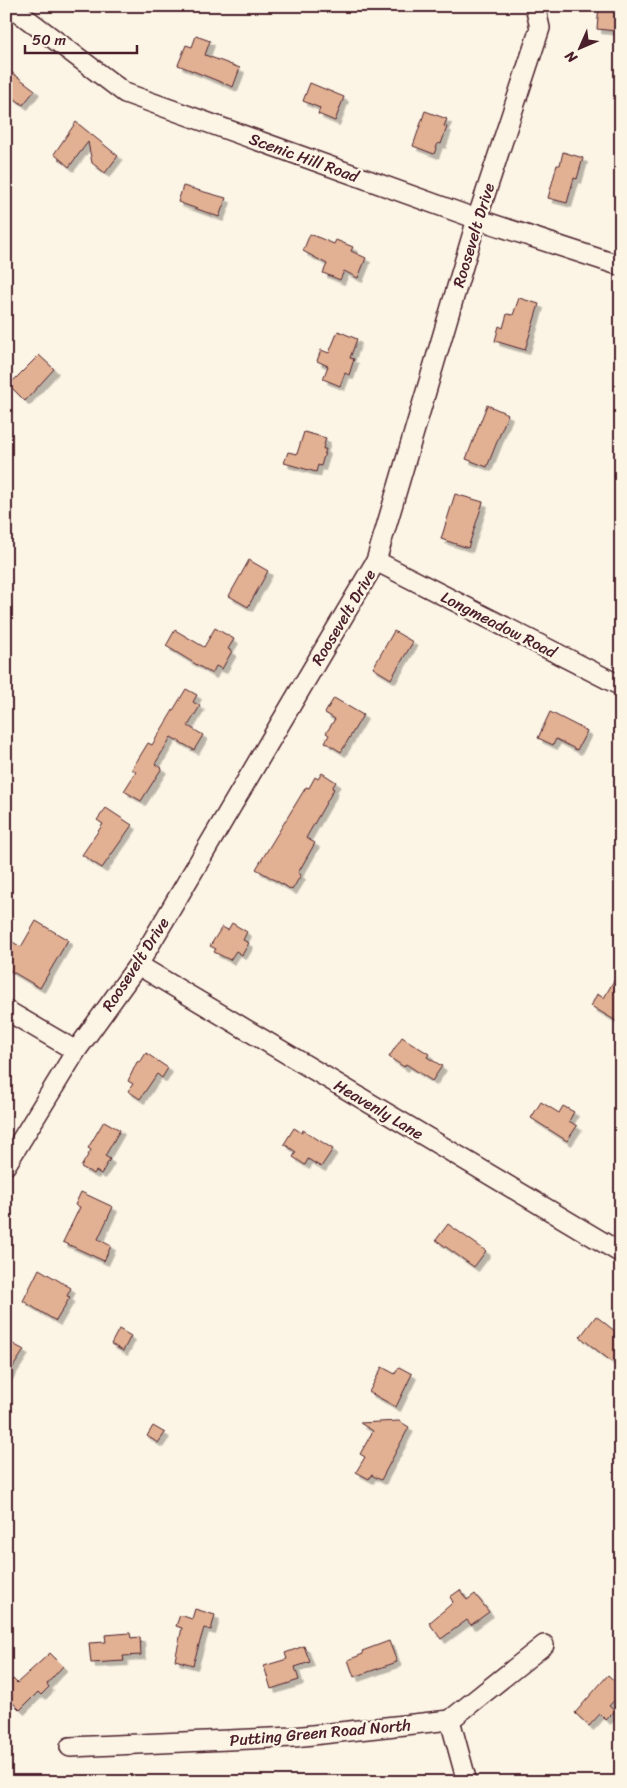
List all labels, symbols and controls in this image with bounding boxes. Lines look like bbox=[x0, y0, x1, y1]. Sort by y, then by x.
scale bar bbox=[25, 22, 138, 54]
north arrow bbox=[554, 22, 604, 72]
text: 50 m bbox=[32, 27, 67, 53]
text: N bbox=[559, 44, 584, 70]
street label: Scenic Hill Road bbox=[245, 124, 364, 191]
street label: Roosevelt Drive bbox=[444, 179, 503, 291]
street label: Roosevelt Drive bbox=[303, 563, 384, 671]
street label: Longmeadow Road bbox=[436, 583, 563, 667]
street label: Roosevelt Drive bbox=[94, 911, 177, 1018]
street label: Heavenly Lane bbox=[328, 1071, 429, 1148]
street label: Putting Green Road North bbox=[228, 1710, 412, 1755]

